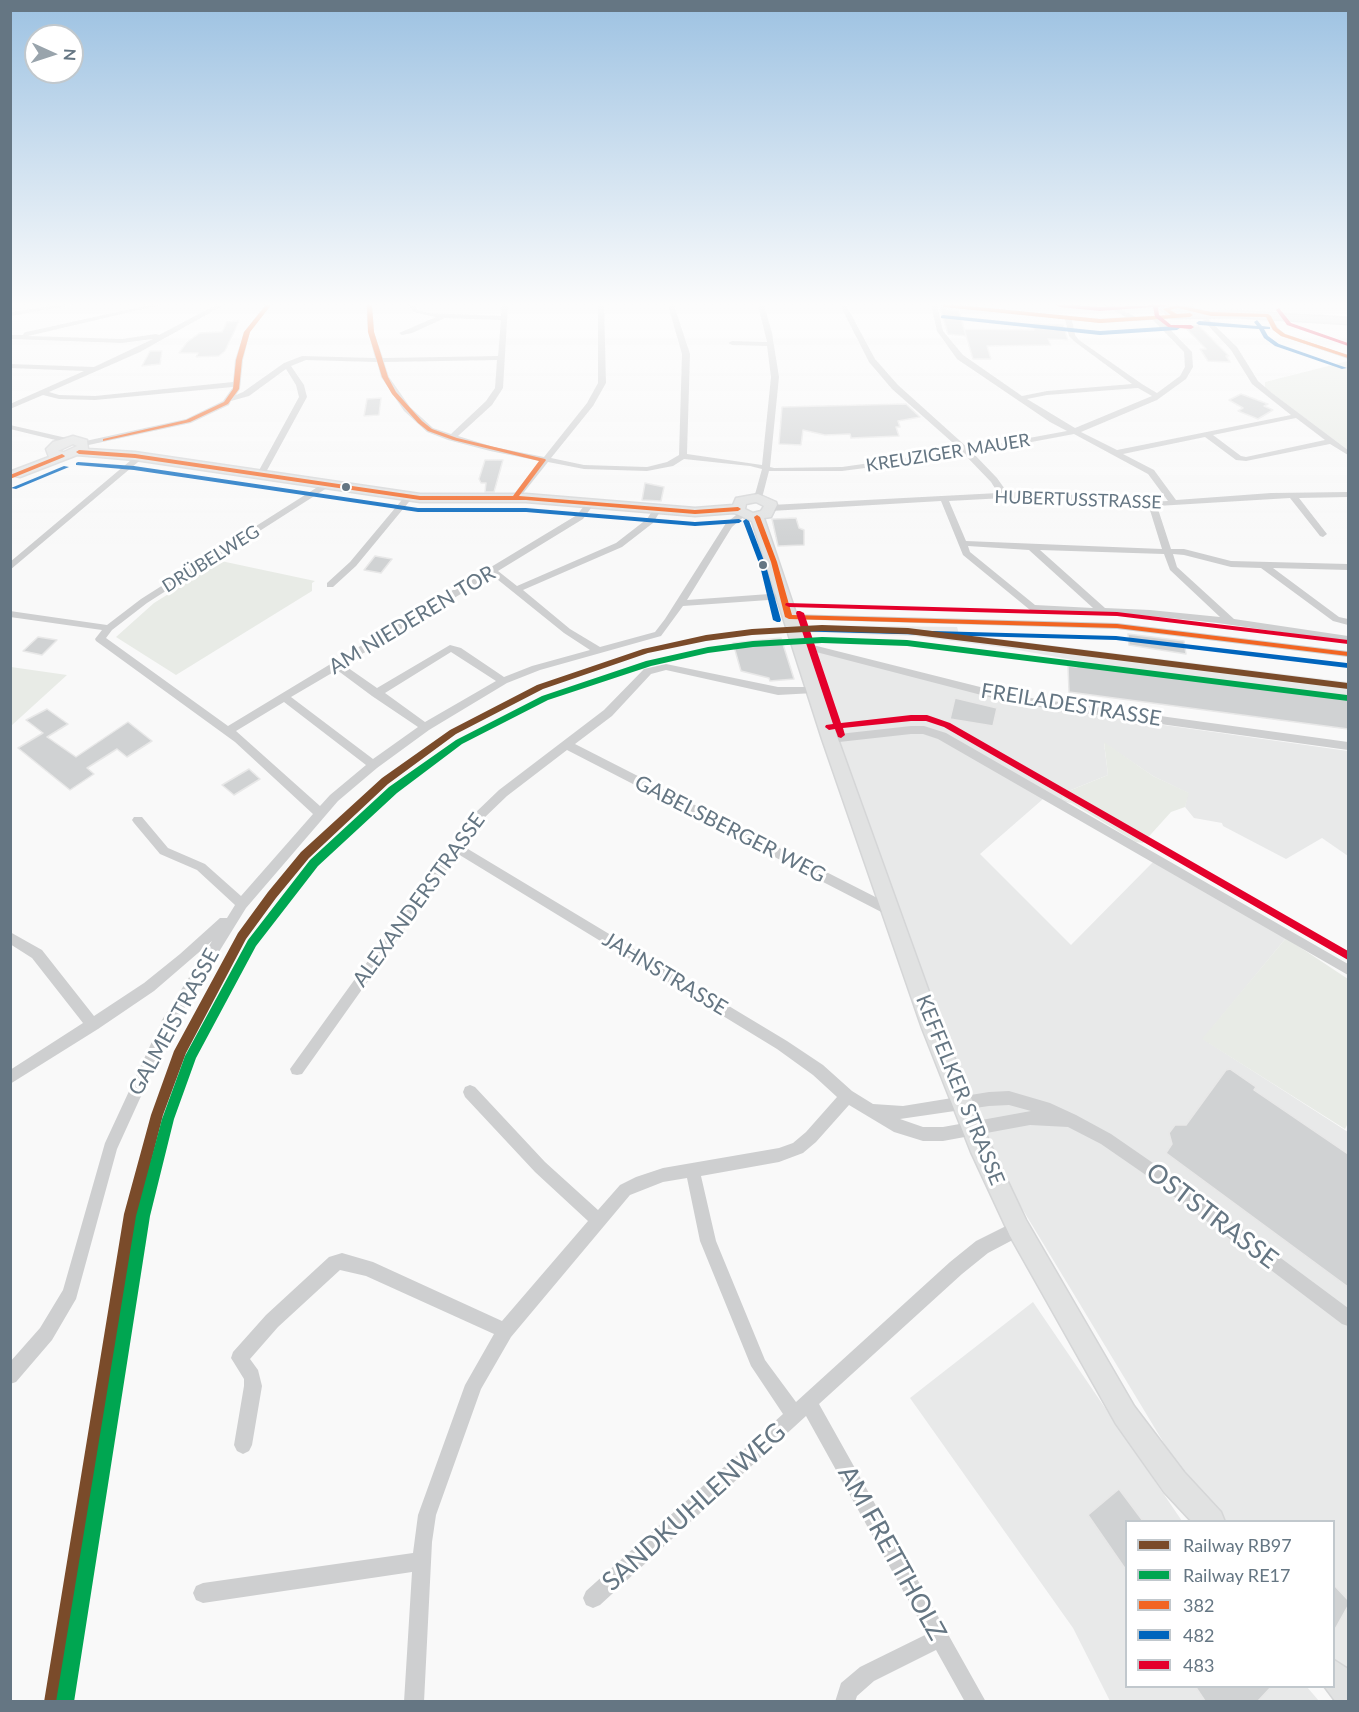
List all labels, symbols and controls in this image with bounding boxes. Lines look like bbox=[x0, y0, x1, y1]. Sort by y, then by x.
north arrow bbox=[24, 24, 84, 84]
text: N bbox=[61, 48, 80, 62]
street label: KREUZIGER MAUER bbox=[865, 429, 1031, 477]
unlabelled marker bbox=[340, 481, 352, 493]
street label: HUBERTUSSTRASSE bbox=[994, 486, 1162, 514]
street label: DRÜBELWEG bbox=[159, 521, 263, 597]
unlabelled marker bbox=[757, 559, 769, 571]
street label: AM NIEDEREN TOR bbox=[324, 560, 500, 680]
street label: FREILADESTRASSE bbox=[979, 678, 1163, 732]
street label: GABELSBERGER WEG bbox=[630, 770, 830, 888]
street label: ALEXANDERSTRASSE bbox=[348, 808, 490, 992]
street label: JAHNSTRASSE bbox=[598, 927, 732, 1021]
street label: GALMEISTRASSE bbox=[123, 944, 225, 1100]
street label: KEFFELKER STRASSE bbox=[910, 991, 1010, 1189]
street label: OSTSTRASSE bbox=[1140, 1156, 1284, 1276]
street label: SANDKUHLENWEG bbox=[596, 1416, 792, 1598]
street label: AM FRETTHOLZ bbox=[831, 1460, 953, 1646]
legend bbox=[1125, 1520, 1335, 1688]
text: Railway RB97 bbox=[1183, 1534, 1292, 1556]
text: Railway RE17 bbox=[1183, 1564, 1290, 1586]
text: 382 bbox=[1183, 1594, 1214, 1616]
text: 482 bbox=[1183, 1624, 1214, 1646]
text: 483 bbox=[1183, 1654, 1214, 1676]

